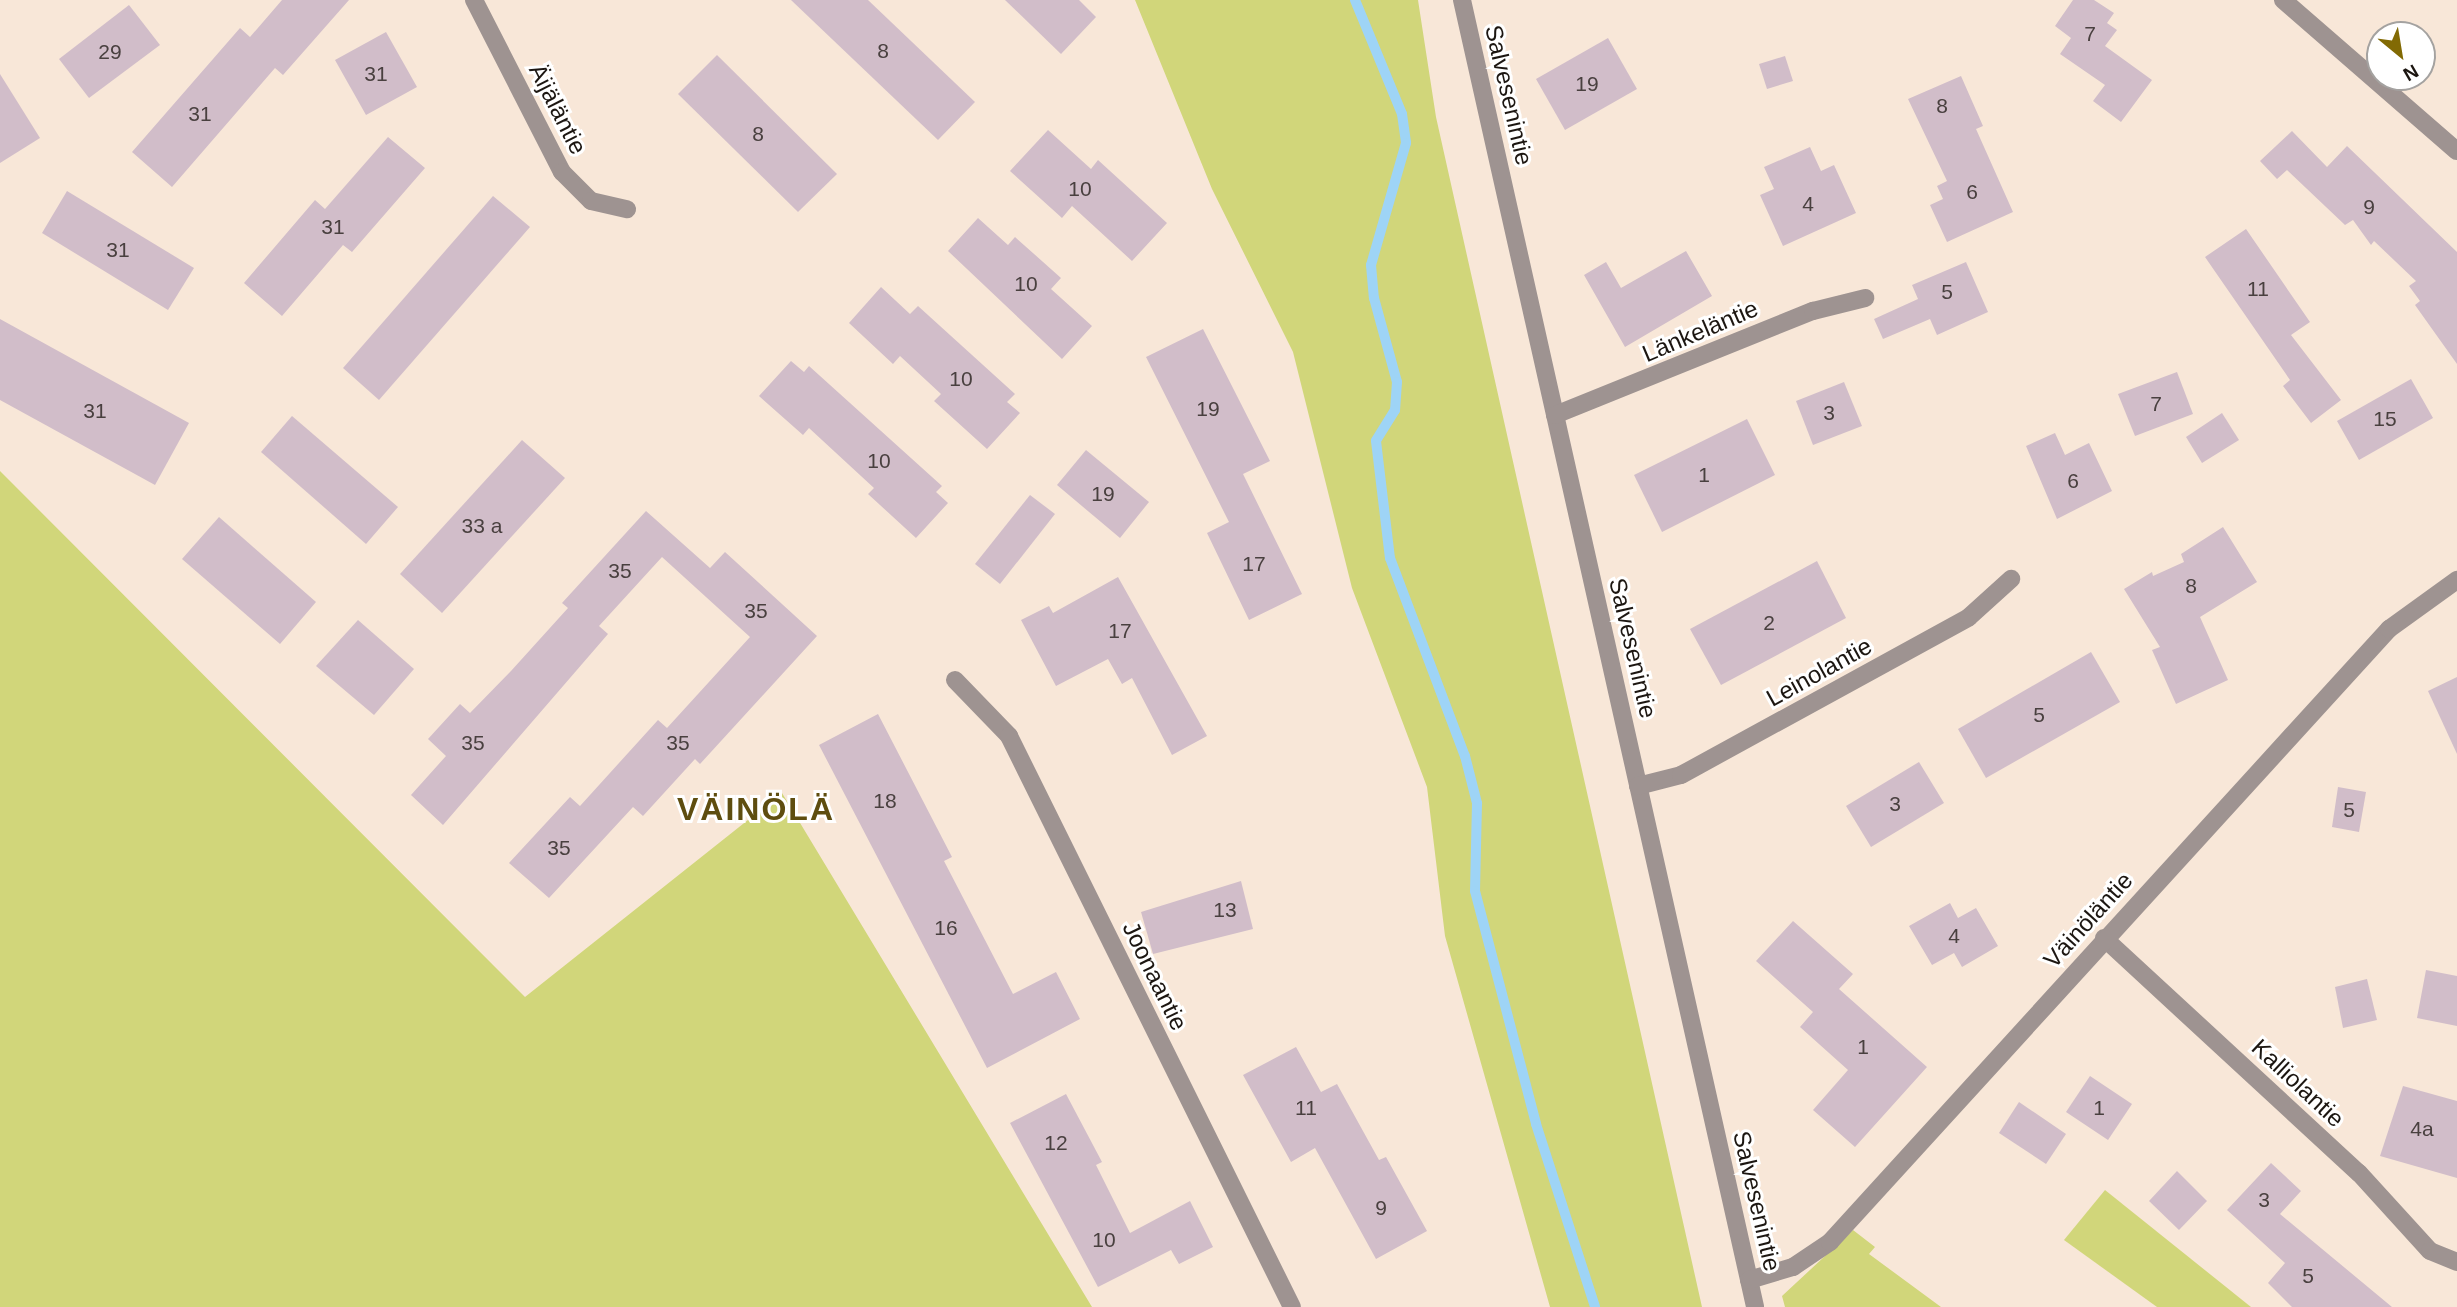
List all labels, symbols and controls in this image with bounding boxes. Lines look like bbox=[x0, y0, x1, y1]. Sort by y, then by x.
house number: 7 bbox=[2084, 21, 2096, 47]
north arrow bbox=[2366, 21, 2436, 91]
street label: Salvesenintie bbox=[1479, 22, 1539, 168]
house number: 8 bbox=[877, 38, 889, 64]
house number: 29 bbox=[98, 39, 122, 65]
street label: Äijäläntie bbox=[523, 59, 593, 159]
text: N bbox=[2400, 60, 2422, 85]
house number: 31 bbox=[364, 61, 388, 87]
house number: 19 bbox=[1575, 71, 1599, 97]
house number: 8 bbox=[1936, 93, 1948, 119]
house number: 31 bbox=[188, 101, 212, 127]
house number: 8 bbox=[752, 121, 764, 147]
house number: 10 bbox=[1068, 176, 1092, 202]
house number: 6 bbox=[1966, 179, 1978, 205]
house number: 4 bbox=[1802, 191, 1814, 217]
house number: 9 bbox=[2363, 194, 2375, 220]
house number: 31 bbox=[321, 214, 345, 240]
house number: 31 bbox=[106, 237, 130, 263]
house number: 10 bbox=[1014, 271, 1038, 297]
house number: 11 bbox=[2247, 276, 2269, 302]
house number: 5 bbox=[1941, 279, 1953, 305]
street label: Länkeläntie bbox=[1638, 294, 1762, 368]
house number: 10 bbox=[949, 366, 973, 392]
house number: 7 bbox=[2150, 391, 2162, 417]
house number: 19 bbox=[1196, 396, 1220, 422]
house number: 31 bbox=[83, 398, 107, 424]
house number: 3 bbox=[1823, 400, 1835, 426]
house number: 15 bbox=[2373, 406, 2397, 432]
house number: 10 bbox=[867, 448, 891, 474]
house number: 1 bbox=[1698, 462, 1710, 488]
house number: 6 bbox=[2067, 468, 2079, 494]
house number: 19 bbox=[1091, 481, 1115, 507]
house number: 33 a bbox=[462, 513, 502, 539]
house number: 17 bbox=[1242, 551, 1266, 577]
house number: 35 bbox=[608, 558, 632, 584]
house number: 8 bbox=[2185, 573, 2197, 599]
street label: Salvesenintie bbox=[1603, 575, 1663, 721]
house number: 35 bbox=[744, 598, 768, 624]
house number: 2 bbox=[1763, 610, 1775, 636]
house number: 17 bbox=[1108, 618, 1132, 644]
street label: Leinolantie bbox=[1761, 631, 1877, 713]
house number: 5 bbox=[2033, 702, 2045, 728]
house number: 35 bbox=[461, 730, 485, 756]
house number: 35 bbox=[666, 730, 690, 756]
house number: 18 bbox=[873, 788, 897, 814]
district label: VÄINÖLÄ bbox=[678, 790, 834, 828]
house number: 3 bbox=[1889, 791, 1901, 817]
house number: 5 bbox=[2343, 797, 2355, 823]
house number: 35 bbox=[547, 835, 571, 861]
street label: Väinöläntie bbox=[2038, 866, 2138, 974]
house number: 13 bbox=[1213, 897, 1237, 923]
house number: 16 bbox=[934, 915, 958, 941]
street label: Joonaantie bbox=[1116, 917, 1194, 1035]
house number: 4 bbox=[1948, 923, 1960, 949]
street label: Kalliolantie bbox=[2246, 1033, 2350, 1133]
house number: 1 bbox=[1857, 1034, 1869, 1060]
house number: 11 bbox=[1295, 1095, 1317, 1121]
house number: 1 bbox=[2093, 1095, 2105, 1121]
house number: 4a bbox=[2410, 1116, 2434, 1142]
street label: Salvesenintie bbox=[1727, 1128, 1787, 1274]
house number: 12 bbox=[1044, 1130, 1068, 1156]
house number: 3 bbox=[2258, 1187, 2270, 1213]
house number: 9 bbox=[1375, 1195, 1387, 1221]
house number: 10 bbox=[1092, 1227, 1116, 1253]
house number: 5 bbox=[2302, 1263, 2314, 1289]

